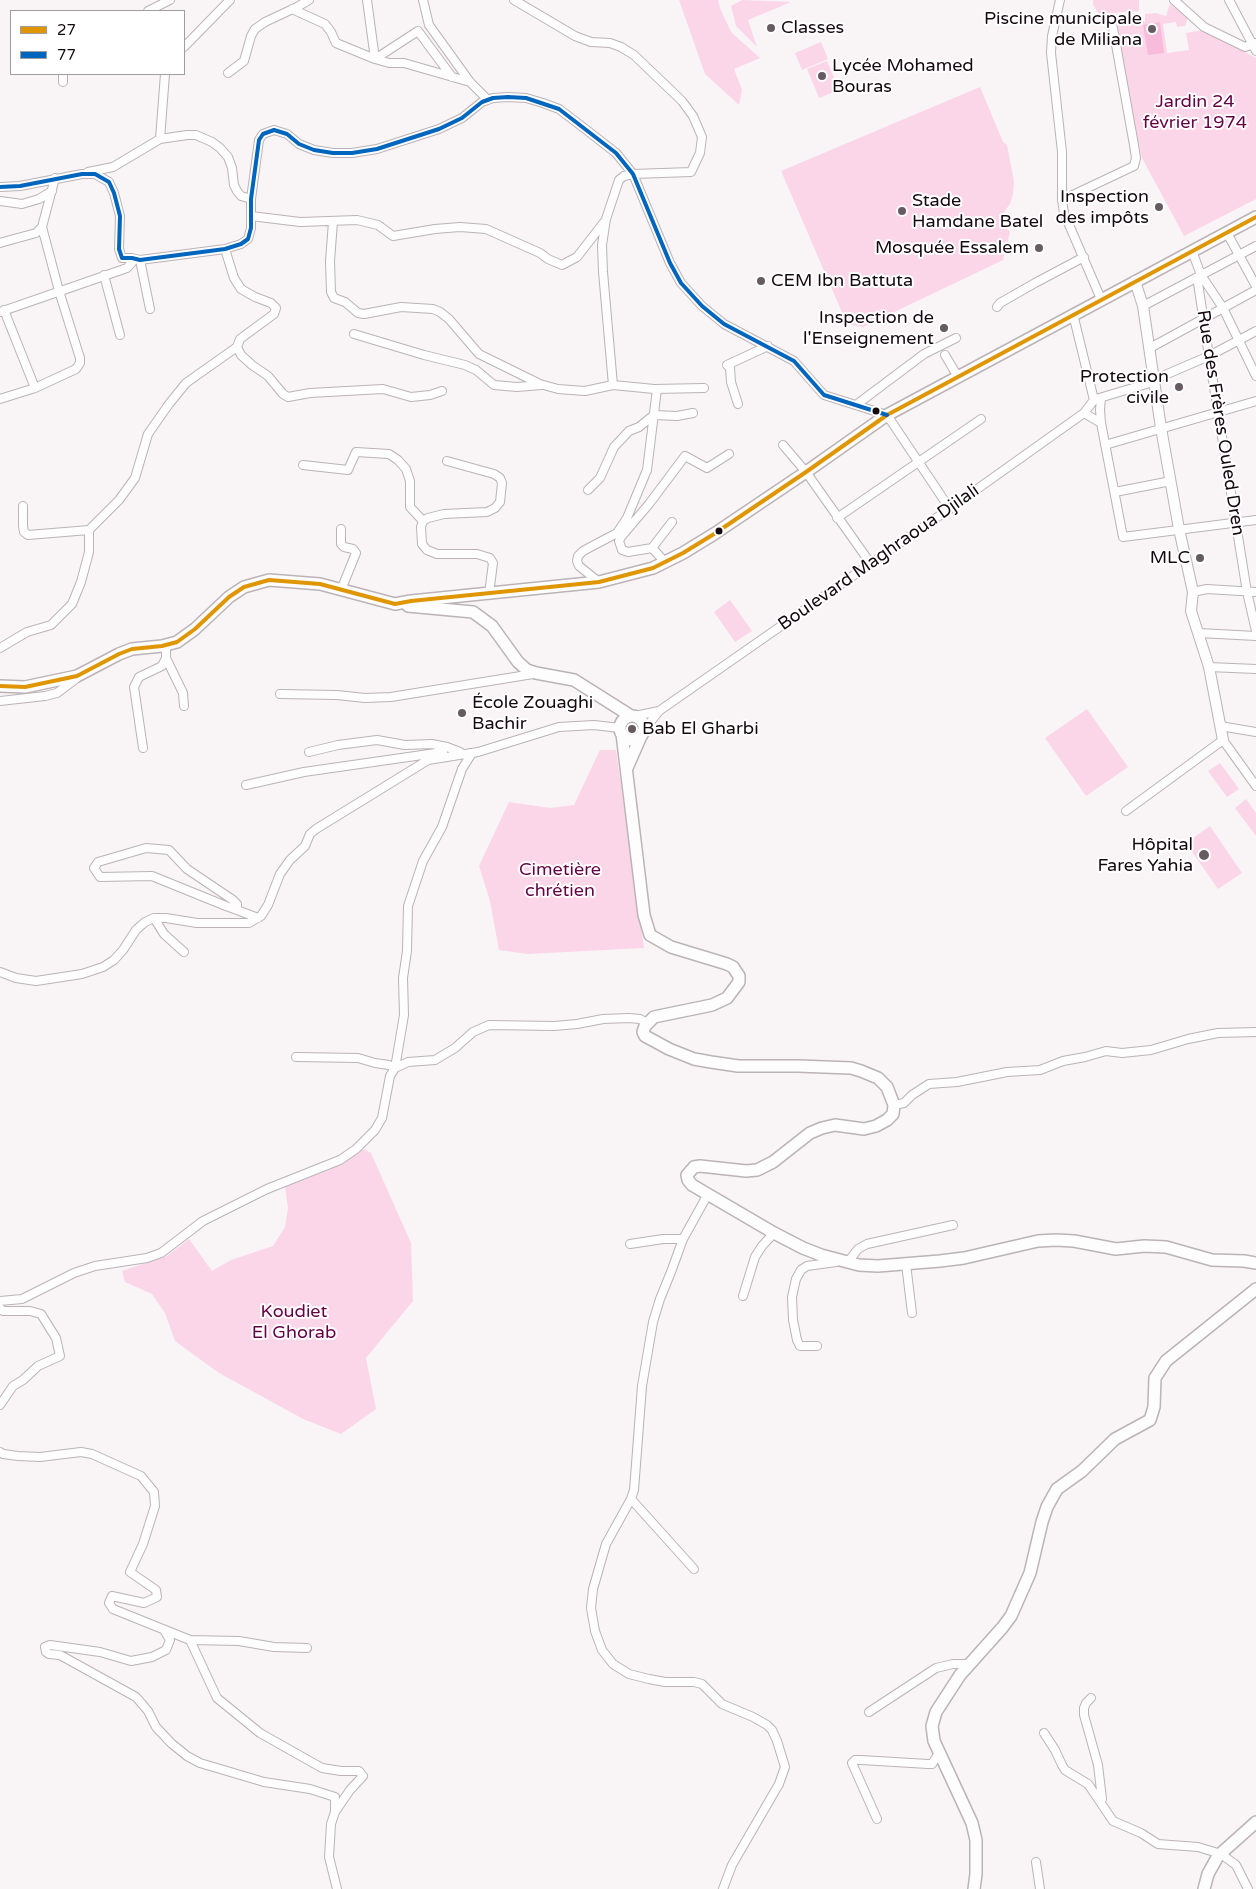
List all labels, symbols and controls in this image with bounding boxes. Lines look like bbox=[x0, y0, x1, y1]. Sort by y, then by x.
place label: Piscine municipale de Miliana bbox=[984, 8, 1142, 50]
legend bbox=[10, 10, 185, 75]
place label: Classes bbox=[781, 17, 844, 39]
text: 27 bbox=[57, 21, 76, 39]
marker: Classes bbox=[765, 22, 777, 34]
marker: Piscine municipale de Miliana bbox=[1146, 23, 1158, 35]
text: 77 bbox=[57, 46, 76, 64]
place label: Lycée Mohamed Bouras bbox=[832, 55, 974, 98]
marker: Lycée Mohamed Bouras bbox=[816, 70, 828, 82]
park label: Jardin 24 février 1974 bbox=[1143, 91, 1247, 134]
place label: Inspection des impôts bbox=[1055, 186, 1149, 228]
place label: Stade Hamdane Batel bbox=[912, 190, 1043, 232]
marker: Inspection des impôts bbox=[1153, 201, 1165, 213]
marker: Stade Hamdane Batel bbox=[896, 205, 908, 217]
place label: Mosquée Essalem bbox=[875, 237, 1029, 259]
marker: Mosquée Essalem bbox=[1033, 242, 1045, 254]
place label: CEM Ibn Battuta bbox=[771, 270, 913, 292]
marker: CEM Ibn Battuta bbox=[755, 275, 767, 287]
place label: Inspection de l'Enseignement bbox=[803, 307, 934, 350]
street label: Rue des Frères Ouled Dren bbox=[1191, 309, 1249, 537]
marker: Inspection de l'Enseignement bbox=[938, 322, 950, 334]
place label: Protection civile bbox=[1080, 366, 1169, 408]
marker: Protection civile bbox=[1173, 381, 1185, 393]
unlabelled marker bbox=[871, 406, 881, 416]
street label: Boulevard Maghraoua Djilali bbox=[774, 480, 984, 636]
unlabelled marker bbox=[714, 526, 724, 536]
place label: MLC bbox=[1150, 547, 1190, 569]
marker: MLC bbox=[1194, 552, 1206, 564]
place label: École Zouaghi Bachir bbox=[472, 692, 593, 734]
marker: École Zouaghi Bachir bbox=[456, 707, 468, 719]
place label: Bab El Gharbi bbox=[642, 718, 759, 740]
marker: Bab El Gharbi bbox=[626, 723, 638, 735]
place label: Hôpital Fares Yahia bbox=[1097, 834, 1193, 876]
marker: Hôpital Fares Yahia bbox=[1197, 848, 1211, 862]
park label: Cimetière chrétien bbox=[519, 859, 601, 902]
park label: Koudiet El Ghorab bbox=[252, 1301, 336, 1344]

